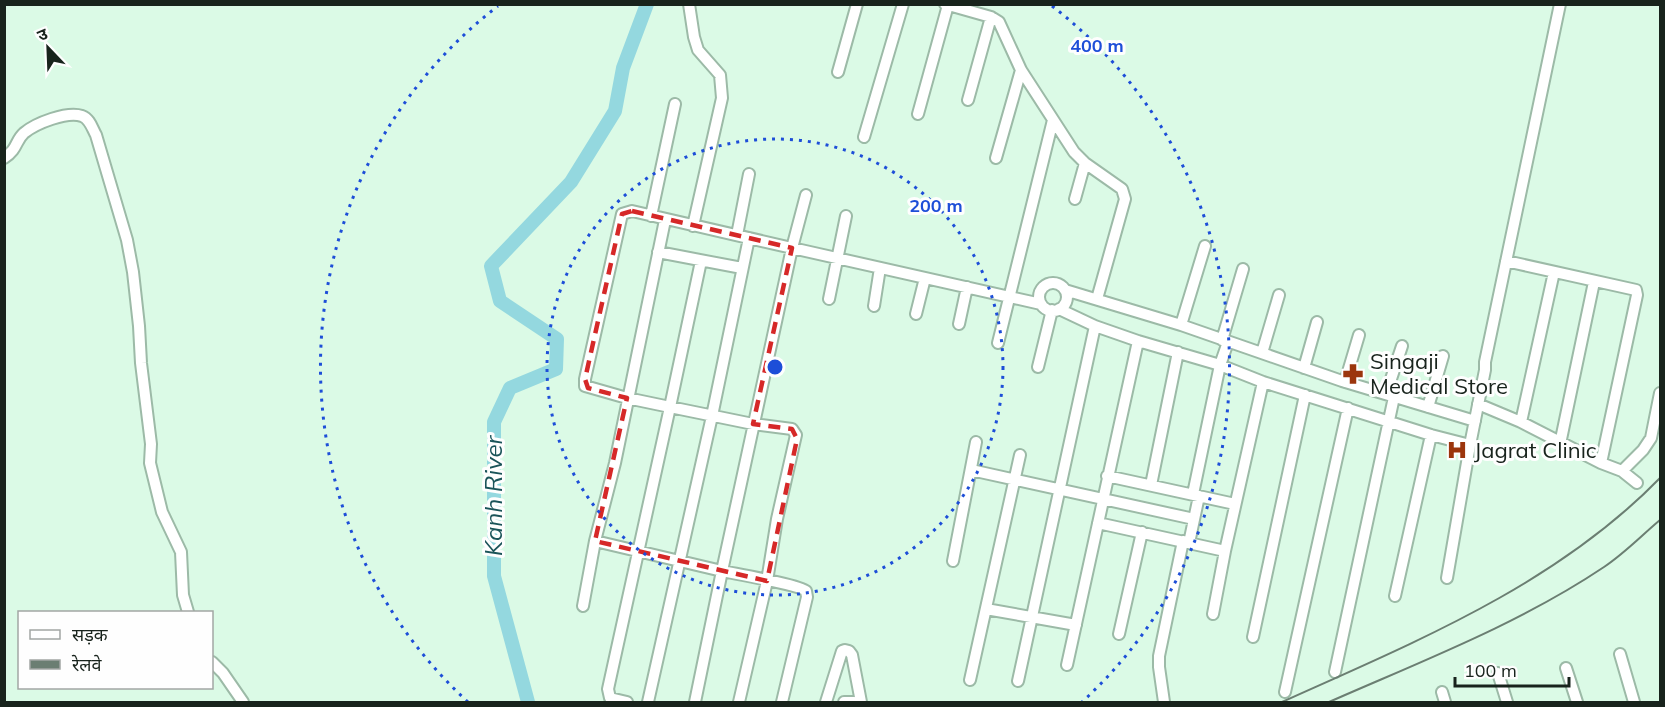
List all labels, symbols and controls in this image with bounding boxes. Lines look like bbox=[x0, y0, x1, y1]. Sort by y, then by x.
north arrow bbox=[18, 18, 78, 78]
text: उ bbox=[34, 23, 51, 45]
text: 400 m bbox=[1070, 34, 1124, 57]
text: 200 m bbox=[909, 194, 963, 217]
place label: Singaji Medical Store bbox=[1370, 347, 1508, 400]
centre of rings bbox=[765, 357, 785, 377]
pharmacy icon: Singaji Medical Store bbox=[1341, 362, 1365, 386]
water label: Kanh River bbox=[478, 434, 508, 556]
place label: Jagrat Clinic bbox=[1474, 436, 1597, 464]
hospital icon: Jagrat Clinic bbox=[1445, 438, 1469, 462]
legend bbox=[18, 611, 213, 689]
text: सड़क bbox=[72, 623, 109, 646]
scale bar bbox=[1455, 650, 1569, 688]
text: रेलवे bbox=[71, 653, 103, 676]
text: 100 m bbox=[1464, 659, 1517, 682]

